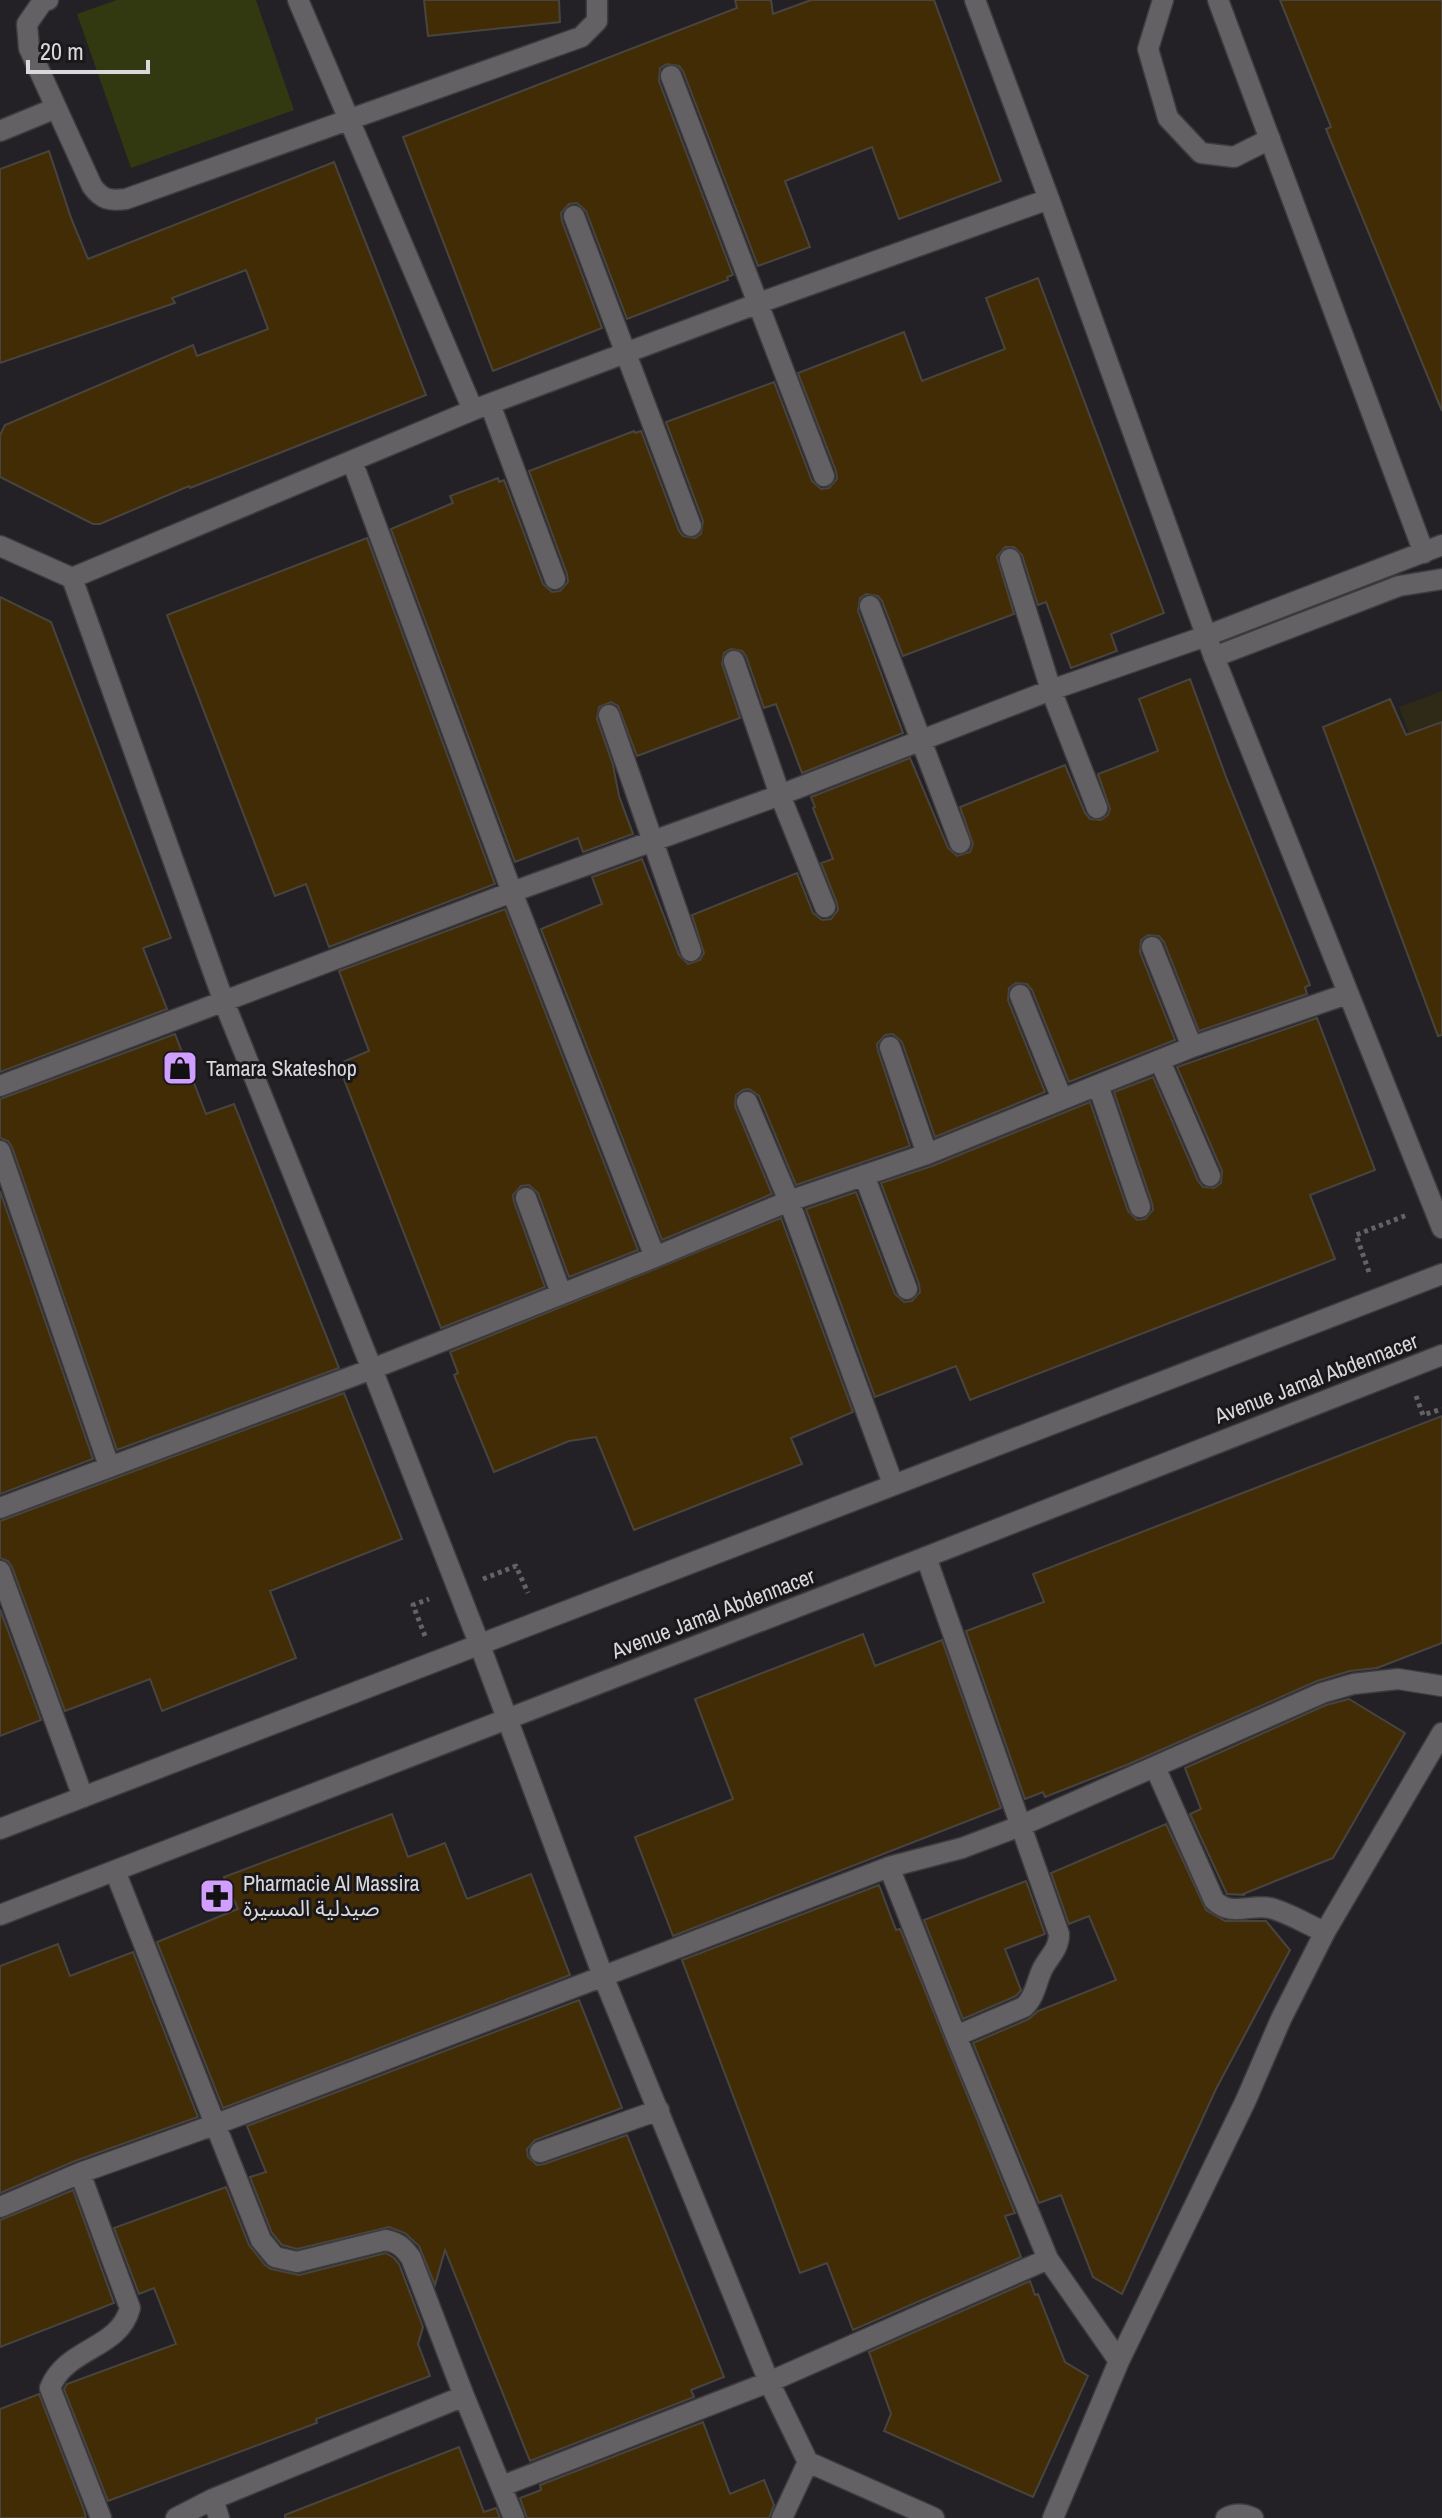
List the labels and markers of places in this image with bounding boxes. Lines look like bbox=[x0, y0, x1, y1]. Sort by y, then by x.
shop icon: Tamara Skateshop bbox=[161, 1049, 199, 1087]
place label: Tamara Skateshop bbox=[206, 1053, 357, 1083]
place label: Pharmacie Al Massira صيدلية المسيرة bbox=[243, 1868, 419, 1923]
pharmacy icon: Pharmacie Al Massira صيدلية المسيرة bbox=[198, 1877, 236, 1915]

